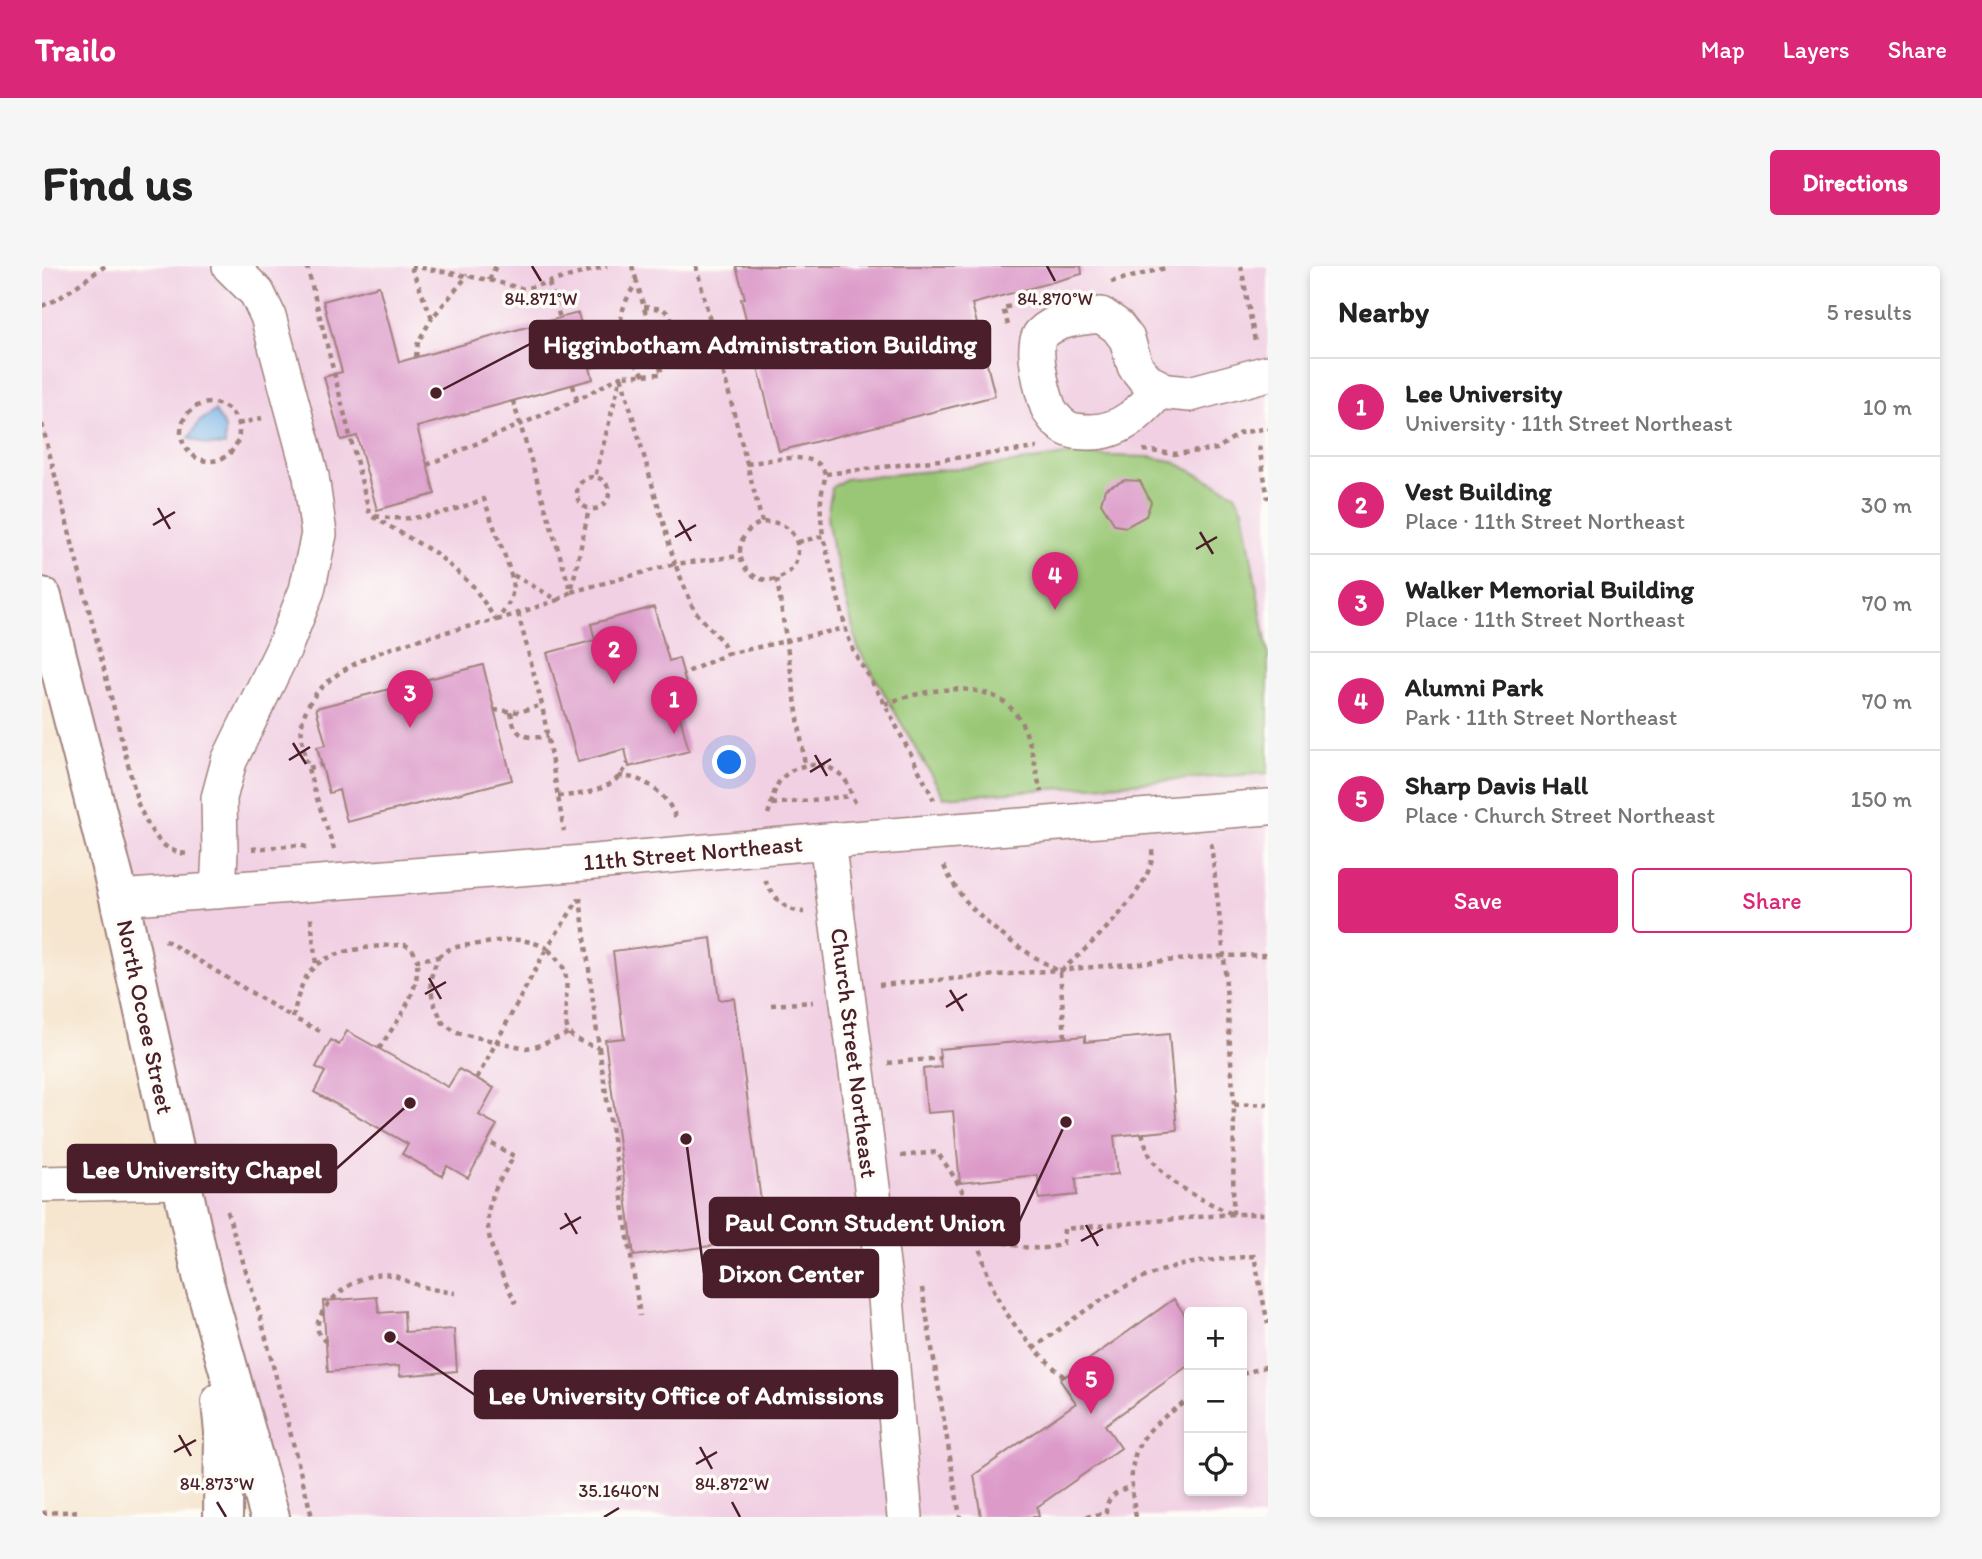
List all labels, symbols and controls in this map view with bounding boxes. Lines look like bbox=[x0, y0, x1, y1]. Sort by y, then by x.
text: Trailo bbox=[35, 30, 116, 69]
text: Map bbox=[1701, 35, 1745, 64]
text: Layers bbox=[1783, 35, 1850, 64]
text: Share bbox=[1888, 35, 1947, 64]
button: Directions bbox=[1770, 150, 1940, 215]
text: Find us bbox=[42, 153, 193, 212]
text: 84.871°W bbox=[505, 288, 577, 310]
text: 84.870°W bbox=[1017, 288, 1093, 310]
text: Nearby bbox=[1338, 293, 1429, 330]
text: 5 results bbox=[1826, 298, 1912, 326]
callout: Higginbotham Administration Building bbox=[530, 321, 990, 368]
text: Higginbotham Administration Building bbox=[543, 328, 978, 360]
text: Lee University bbox=[1405, 377, 1562, 409]
text: 1 bbox=[1356, 393, 1366, 421]
text: 10 m bbox=[1863, 393, 1912, 421]
text: University · 11th Street Northeast bbox=[1405, 409, 1733, 437]
text: Vest Building bbox=[1405, 475, 1552, 507]
text: 2 bbox=[1355, 491, 1367, 519]
text: 30 m bbox=[1861, 491, 1912, 519]
text: Place · 11th Street Northeast bbox=[1405, 507, 1685, 535]
pin: 4 bbox=[1032, 552, 1078, 610]
text: Walker Memorial Building bbox=[1405, 573, 1694, 605]
text: 3 bbox=[1355, 589, 1367, 617]
text: 70 m bbox=[1862, 589, 1912, 617]
text: Place · 11th Street Northeast bbox=[1405, 605, 1685, 633]
pin: 2 bbox=[591, 626, 637, 684]
pin: 3 bbox=[387, 670, 433, 728]
text: Alumni Park bbox=[1405, 671, 1543, 703]
pin: 1 bbox=[651, 676, 697, 734]
text: 4 bbox=[1354, 687, 1368, 715]
text: 70 m bbox=[1862, 687, 1912, 715]
text: Park · 11th Street Northeast bbox=[1405, 703, 1677, 731]
your location bbox=[712, 745, 746, 779]
text: Sharp Davis Hall bbox=[1405, 769, 1588, 801]
text: 5 bbox=[1355, 785, 1367, 813]
text: 150 m bbox=[1851, 785, 1912, 813]
text: Place · Church Street Northeast bbox=[1405, 801, 1715, 829]
street label: 11th Street Northeast bbox=[582, 828, 804, 877]
button: Save bbox=[1338, 868, 1618, 933]
button: Share bbox=[1632, 868, 1912, 933]
street label: North Ocoee Street bbox=[111, 917, 180, 1117]
street label: Church Street Northeast bbox=[825, 926, 884, 1180]
callout: Lee University Chapel bbox=[68, 1145, 336, 1192]
text: Lee University Chapel bbox=[82, 1153, 323, 1185]
callout: Paul Conn Student Union bbox=[710, 1198, 1019, 1245]
text: Paul Conn Student Union bbox=[725, 1206, 1005, 1238]
callout: Dixon Center bbox=[704, 1250, 878, 1297]
text: Dixon Center bbox=[718, 1257, 865, 1289]
map controls bbox=[1184, 1307, 1247, 1496]
button: + bbox=[1184, 1307, 1247, 1370]
pin: 5 bbox=[1068, 1356, 1114, 1414]
button: − bbox=[1184, 1370, 1247, 1433]
callout: Lee University Office of Admissions bbox=[475, 1371, 897, 1418]
text: Lee University Office of Admissions bbox=[488, 1379, 884, 1411]
button: locate bbox=[1184, 1433, 1247, 1496]
text: 84.873°W bbox=[180, 1473, 254, 1495]
text: 84.872°W bbox=[695, 1473, 769, 1495]
text: 35.1640°N bbox=[579, 1480, 659, 1502]

